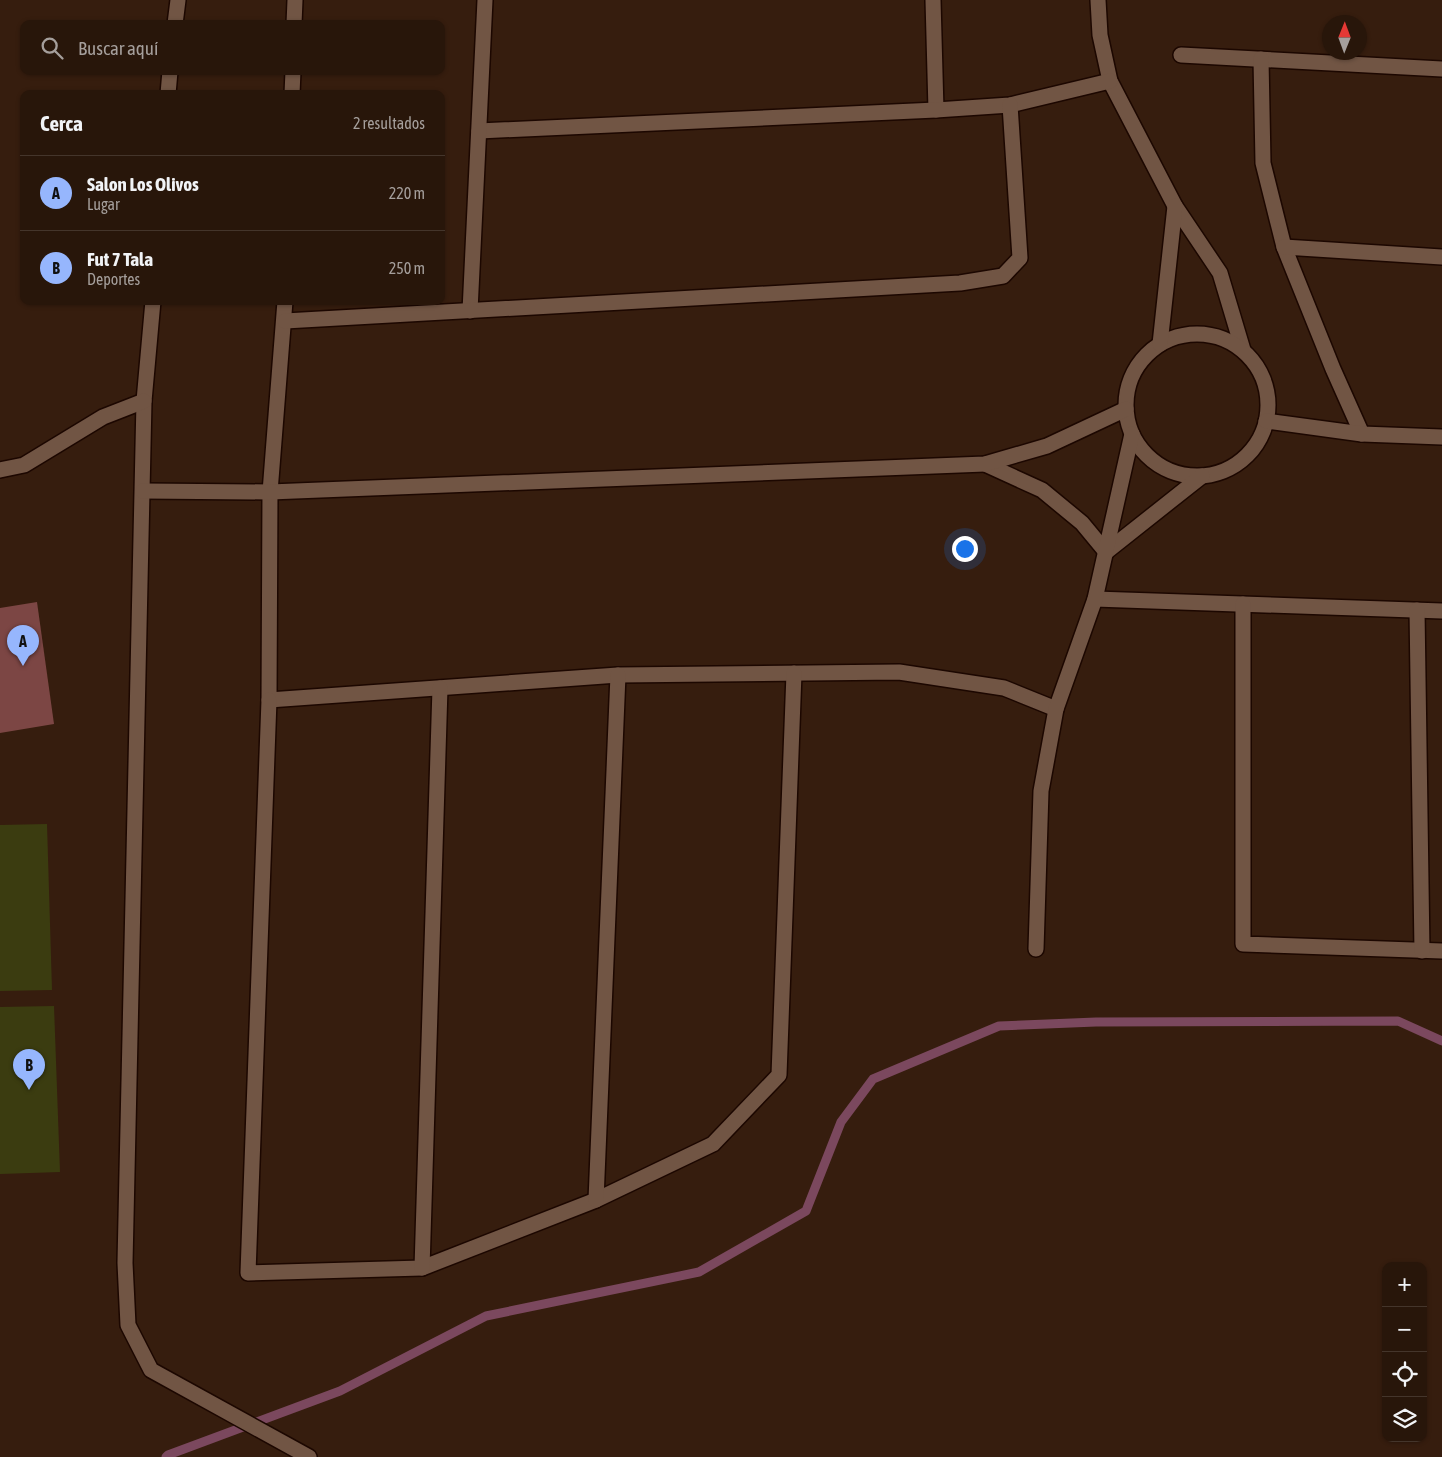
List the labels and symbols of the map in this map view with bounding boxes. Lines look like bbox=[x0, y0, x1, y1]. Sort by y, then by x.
north arrow bbox=[1322, 15, 1367, 60]
your location bbox=[952, 536, 978, 562]
pin: A bbox=[7, 625, 39, 666]
pin: B bbox=[13, 1049, 45, 1090]

